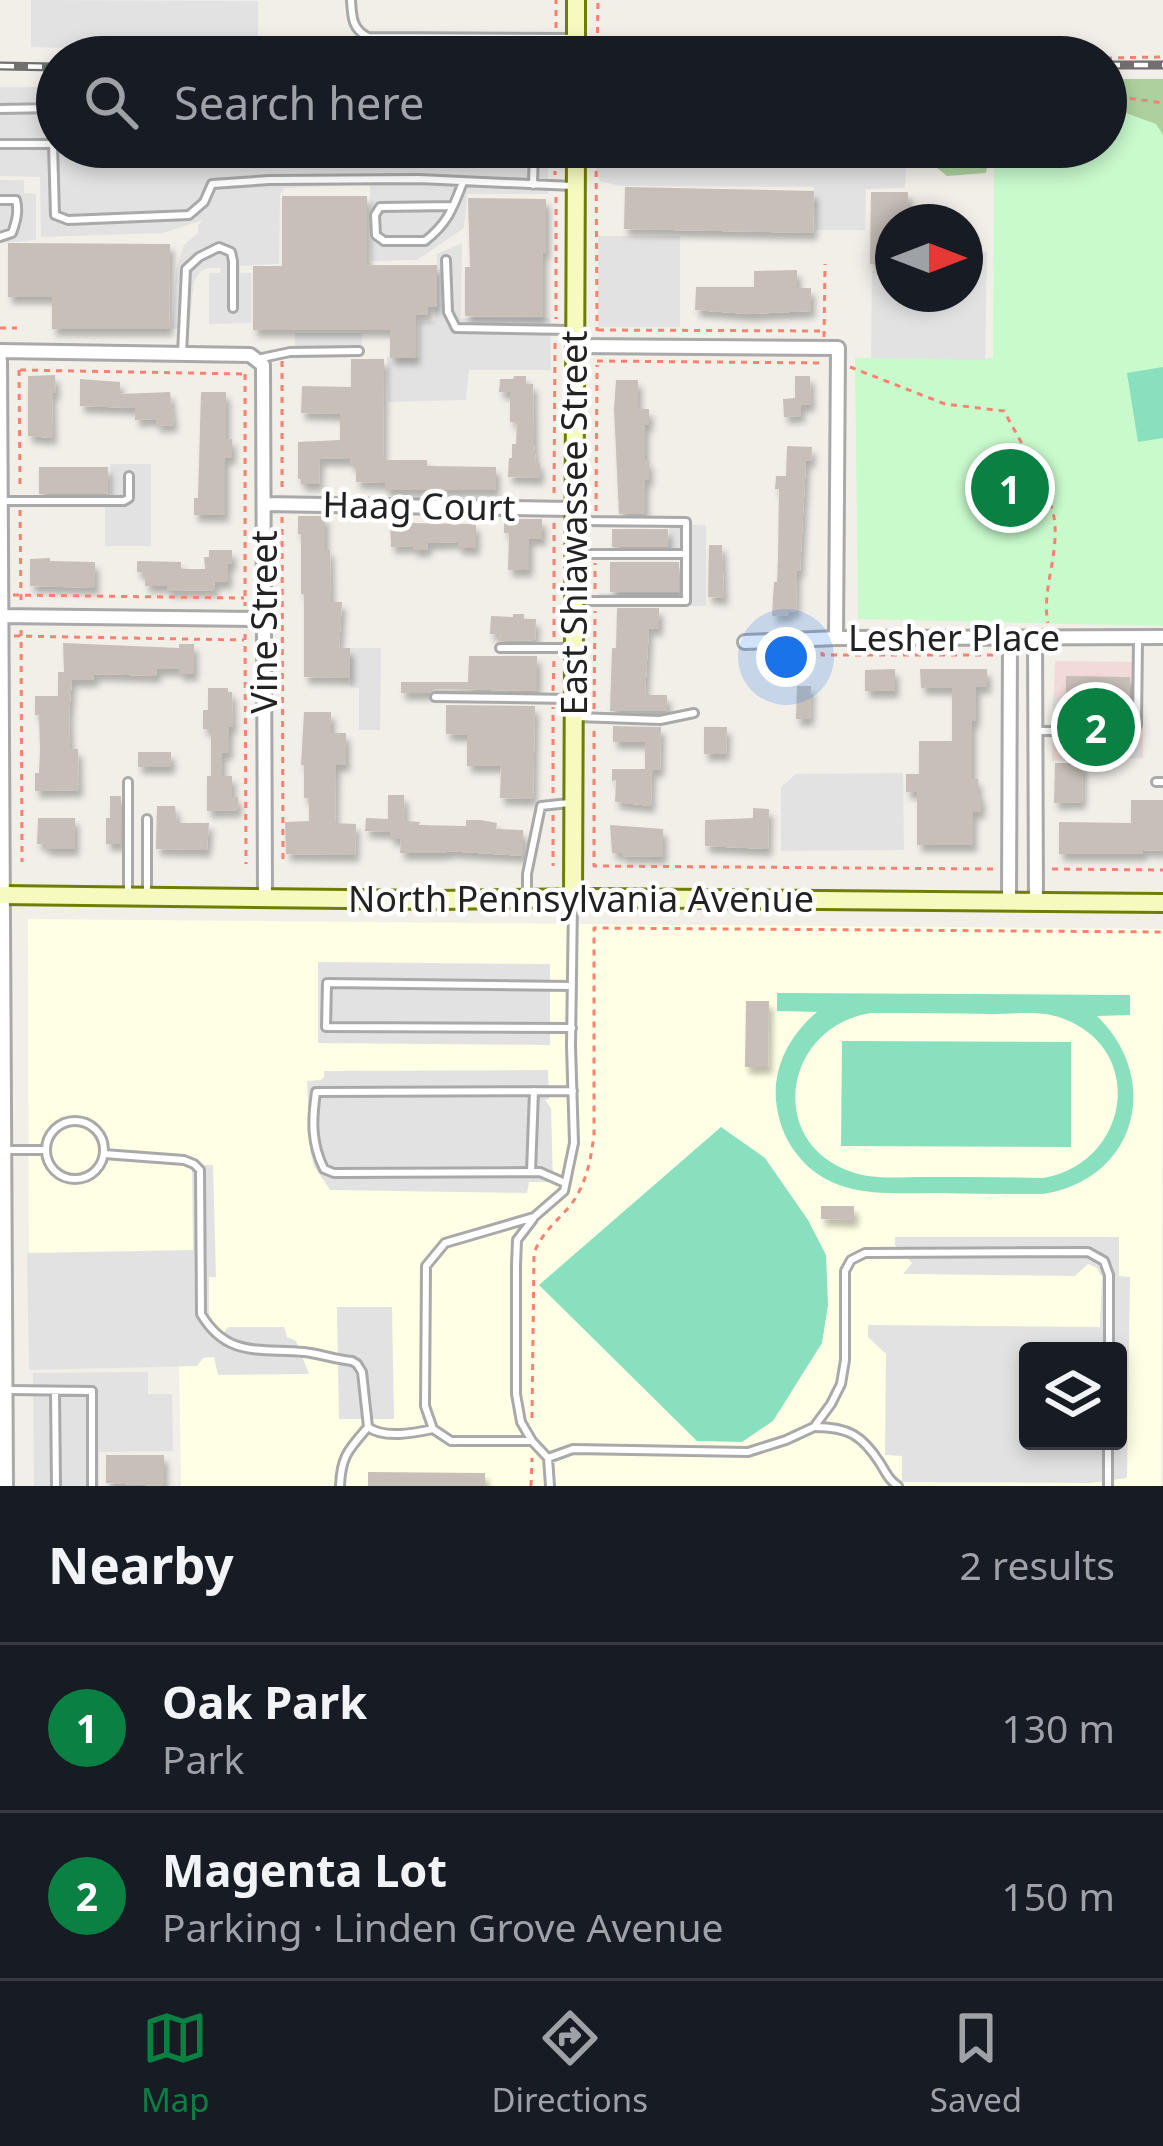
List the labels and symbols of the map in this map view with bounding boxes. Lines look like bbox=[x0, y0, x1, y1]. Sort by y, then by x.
north arrow bbox=[875, 204, 983, 312]
street label: East Shiawassee Street bbox=[549, 331, 598, 715]
pin: 1 bbox=[971, 443, 1049, 533]
street label: Haag Court bbox=[322, 479, 516, 532]
street label: Vine Street bbox=[239, 530, 288, 714]
street label: Lesher Place bbox=[848, 613, 1060, 662]
your location bbox=[756, 627, 816, 687]
pin: 2 bbox=[1057, 682, 1135, 772]
street label: North Pennsylvania Avenue bbox=[348, 874, 814, 923]

